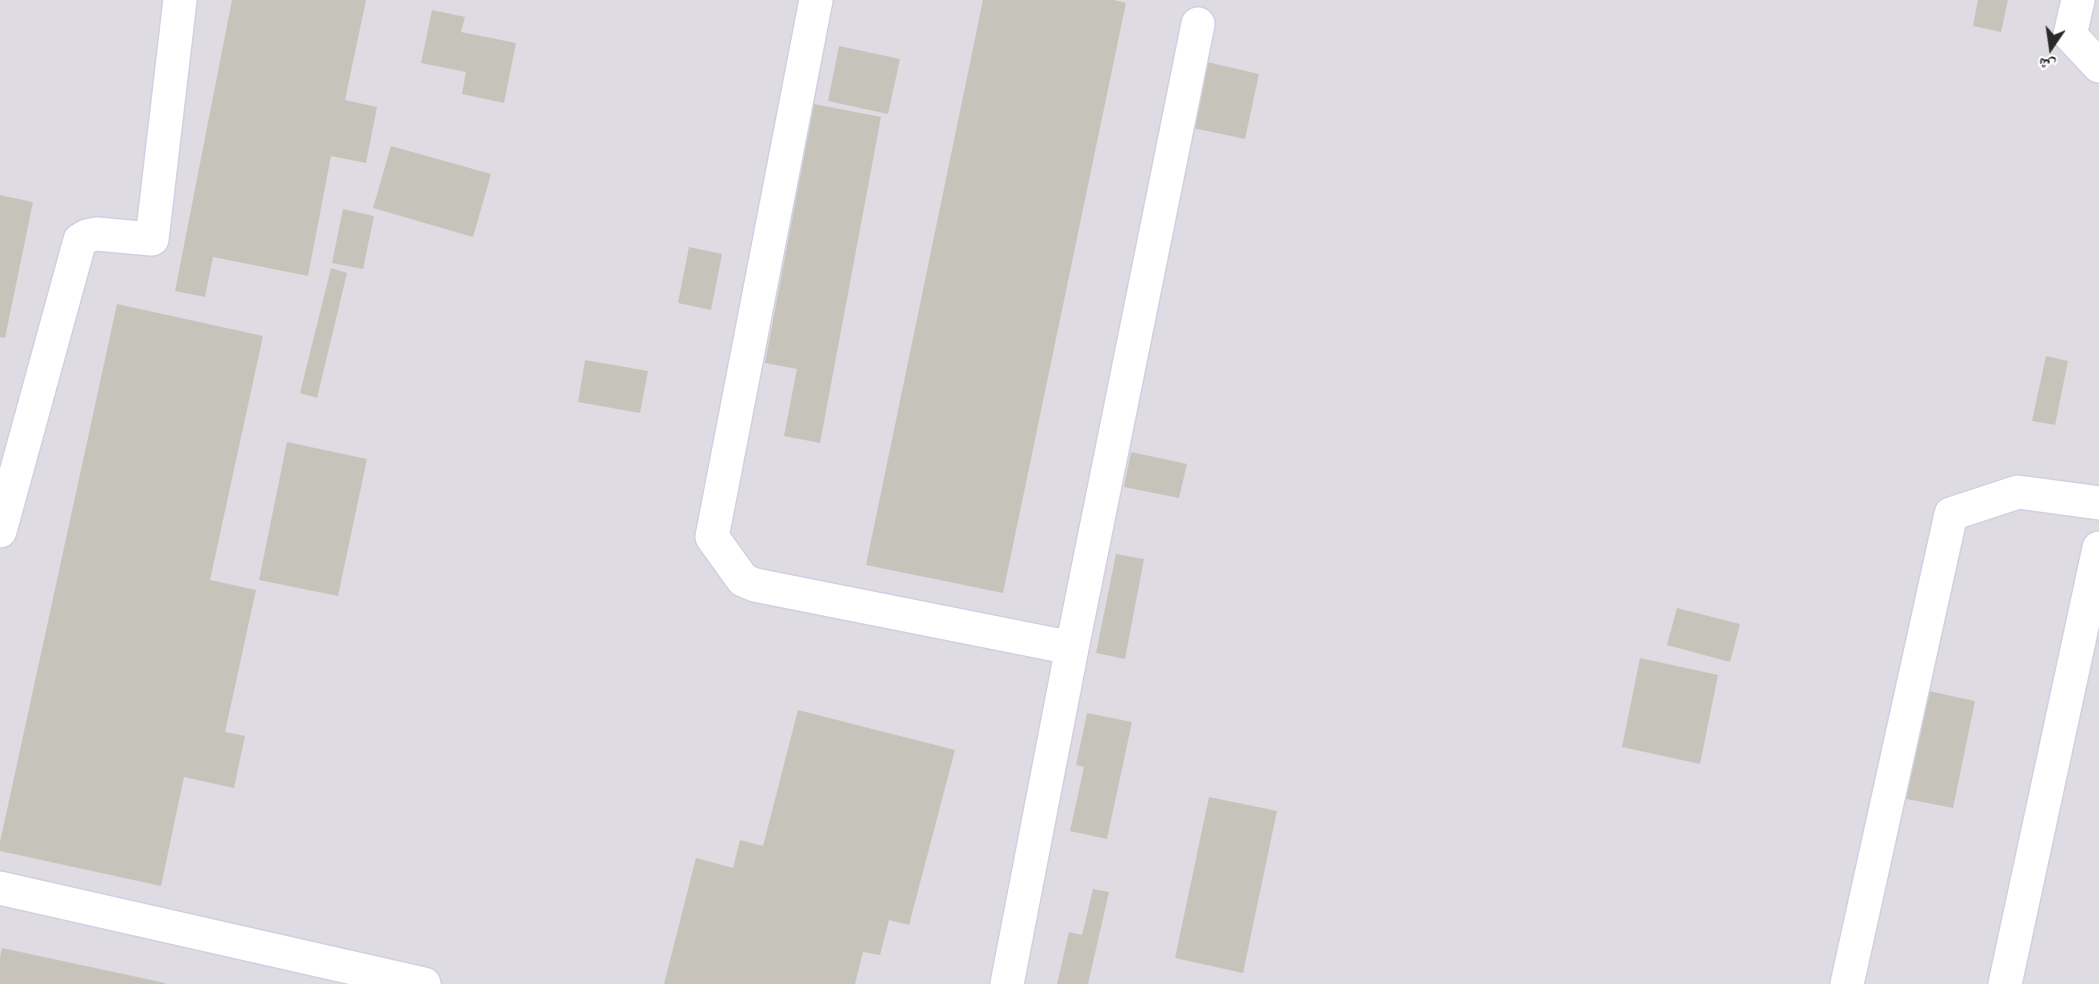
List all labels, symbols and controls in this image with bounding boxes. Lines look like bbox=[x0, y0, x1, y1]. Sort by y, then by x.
north arrow bbox=[2021, 18, 2081, 78]
text: ش bbox=[2037, 55, 2057, 76]

